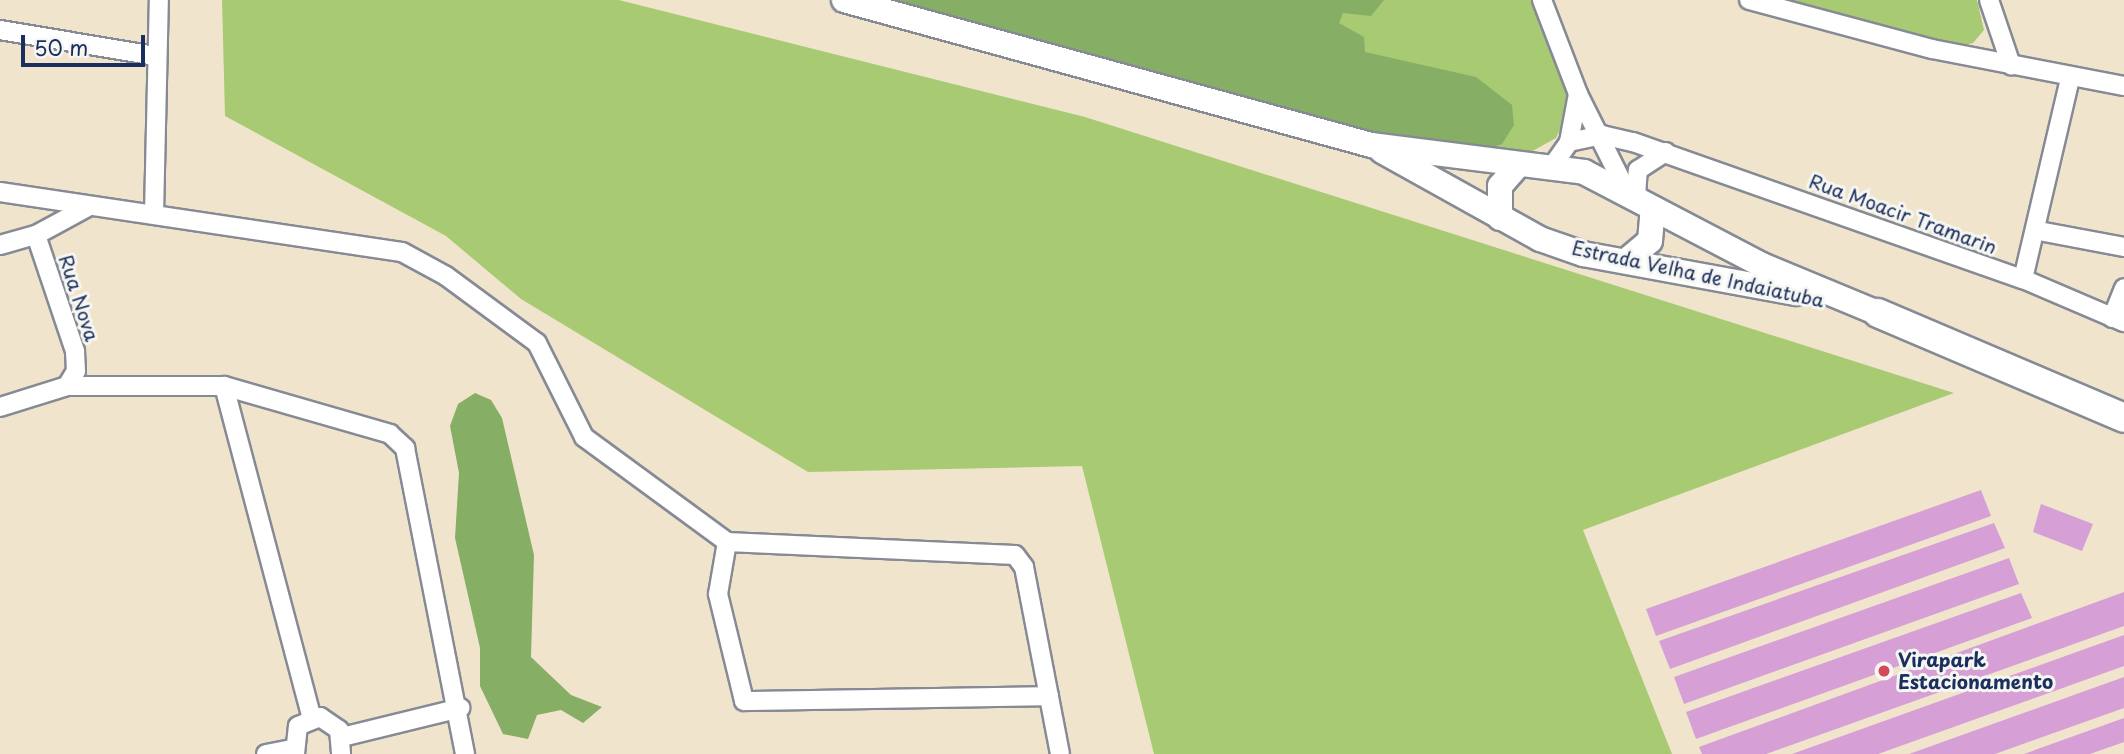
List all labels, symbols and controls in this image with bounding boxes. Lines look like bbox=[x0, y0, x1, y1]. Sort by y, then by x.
scale bar bbox=[24, 21, 149, 65]
text: 50 m bbox=[34, 31, 88, 63]
street label: Rua Moacir Tramarin bbox=[1806, 170, 2000, 258]
street label: Estrada Velha de Indaiatuba bbox=[1568, 236, 1828, 312]
street label: Rua Nova bbox=[54, 252, 104, 344]
place label: Virapark Estacionamento bbox=[1898, 649, 2053, 693]
marker: Virapark Estacionamento bbox=[1876, 663, 1892, 679]

